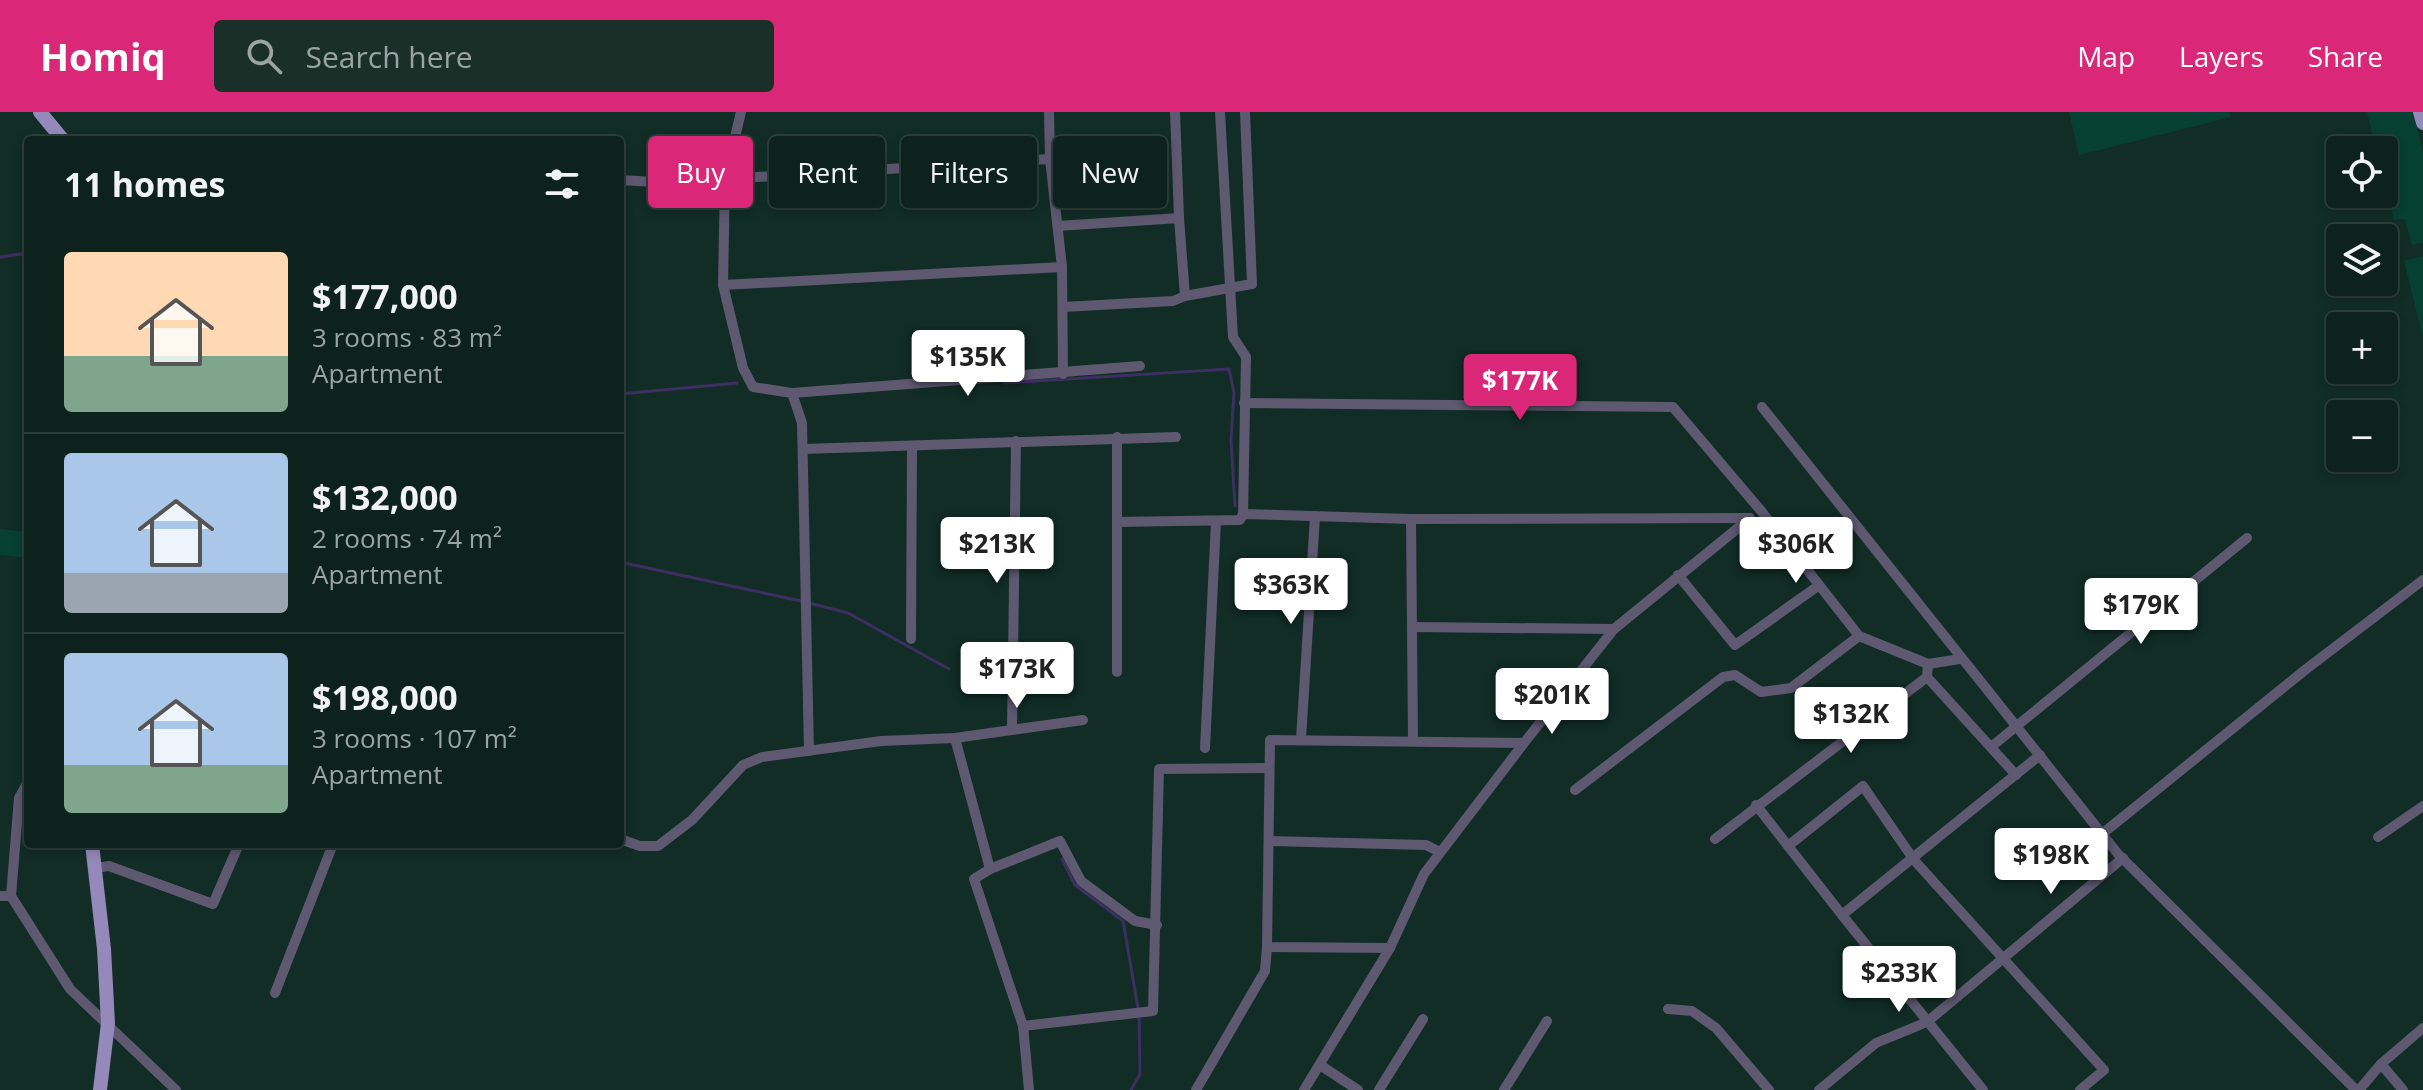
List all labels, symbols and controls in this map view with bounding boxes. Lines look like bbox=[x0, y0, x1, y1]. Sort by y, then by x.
search box bbox=[214, 20, 774, 92]
text: Homiq bbox=[40, 30, 166, 82]
icon: search bbox=[242, 34, 286, 78]
text: Search here bbox=[306, 36, 473, 77]
text: Map bbox=[2077, 37, 2135, 75]
text: Layers bbox=[2179, 37, 2264, 75]
text: Share bbox=[2308, 37, 2383, 75]
chip: Buy bbox=[648, 136, 753, 208]
chip: Rent bbox=[769, 136, 885, 208]
chip: Filters bbox=[901, 136, 1037, 208]
chip: New bbox=[1053, 136, 1167, 208]
map controls bbox=[2326, 136, 2398, 472]
button: locate bbox=[2326, 136, 2398, 208]
text: 11 homes bbox=[64, 161, 225, 207]
icon: filters bbox=[540, 162, 584, 206]
button: layers bbox=[2326, 224, 2398, 296]
text: $177,000 bbox=[312, 273, 458, 319]
icon: home bbox=[128, 284, 224, 380]
button: + bbox=[2326, 312, 2398, 384]
text: 3 rooms · 83 m² bbox=[312, 319, 502, 355]
pin: $135K bbox=[912, 330, 1024, 398]
text: $135K bbox=[930, 338, 1006, 374]
pin: $177K bbox=[1464, 354, 1576, 422]
text: Apartment bbox=[312, 355, 443, 391]
text: $177K bbox=[1482, 362, 1558, 398]
button: − bbox=[2326, 400, 2398, 472]
text: $132,000 bbox=[312, 474, 458, 520]
icon: home bbox=[128, 485, 224, 581]
pin: $213K bbox=[941, 517, 1053, 585]
pin: $306K bbox=[1740, 517, 1852, 585]
text: 2 rooms · 74 m² bbox=[312, 520, 502, 556]
text: $213K bbox=[959, 525, 1035, 561]
text: $306K bbox=[1758, 525, 1834, 561]
text: Apartment bbox=[312, 556, 443, 592]
pin: $363K bbox=[1235, 558, 1347, 626]
text: $363K bbox=[1253, 566, 1329, 602]
pin: $179K bbox=[2085, 578, 2197, 646]
text: $179K bbox=[2103, 586, 2179, 622]
pin: $173K bbox=[961, 642, 1073, 710]
text: $173K bbox=[979, 650, 1055, 686]
pin: $201K bbox=[1496, 668, 1608, 736]
text: $198,000 bbox=[312, 674, 458, 720]
text: $201K bbox=[1514, 676, 1590, 712]
icon: home bbox=[128, 685, 224, 781]
pin: $132K bbox=[1795, 687, 1907, 755]
text: $132K bbox=[1813, 695, 1889, 731]
text: 3 rooms · 107 m² bbox=[312, 720, 517, 756]
text: Apartment bbox=[312, 756, 443, 792]
pin: $198K bbox=[1995, 828, 2107, 896]
text: $198K bbox=[2013, 836, 2089, 872]
pin: $233K bbox=[1843, 946, 1955, 1014]
text: $233K bbox=[1861, 954, 1937, 990]

